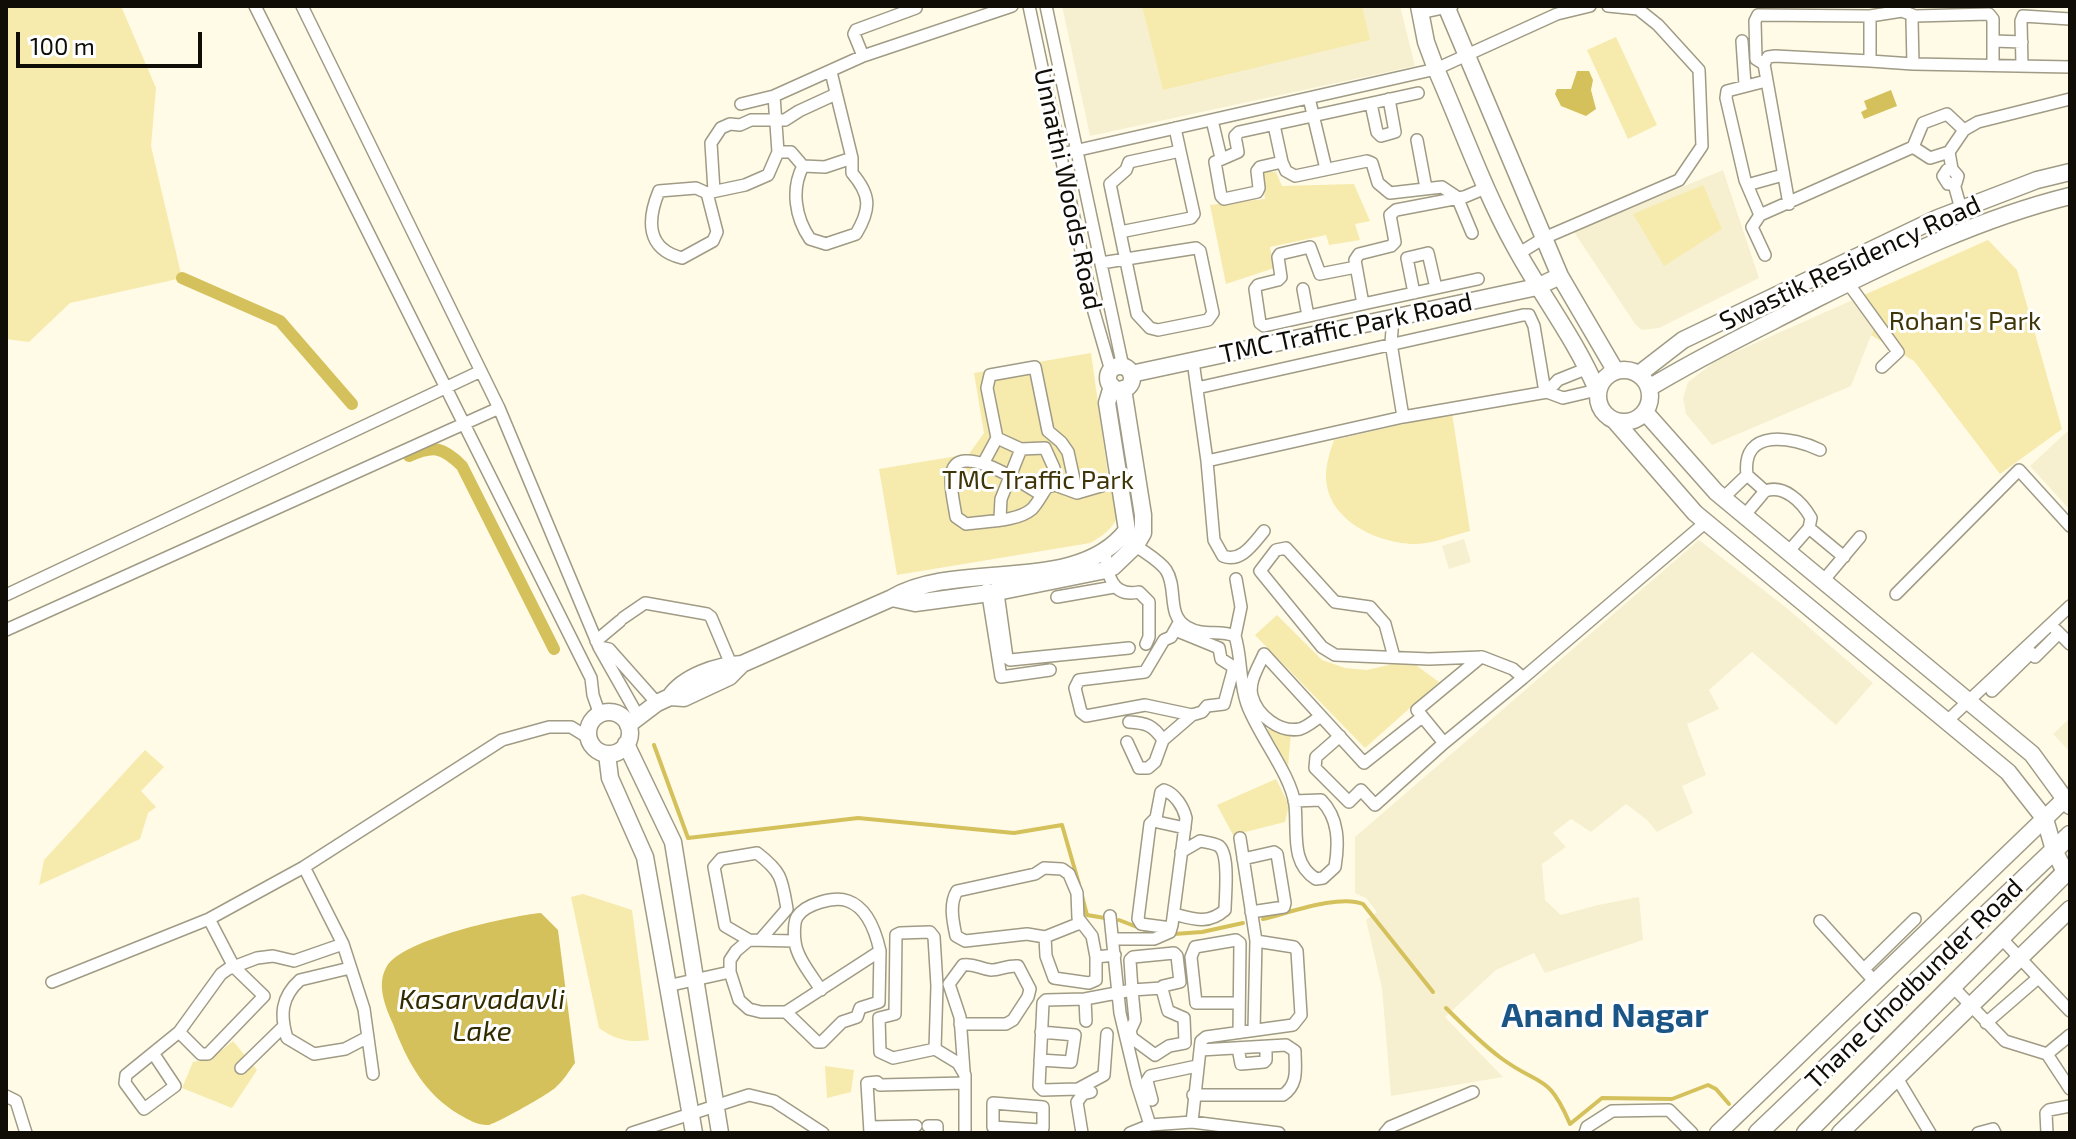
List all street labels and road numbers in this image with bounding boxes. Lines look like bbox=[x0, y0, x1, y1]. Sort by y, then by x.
street label: Unnathi Woods Road bbox=[1027, 65, 1109, 313]
street label: Swastik Residency Road bbox=[1715, 189, 1985, 337]
street label: TMC Traffic Park Road bbox=[1217, 286, 1475, 370]
street label: Thane Ghodbunder Road bbox=[1799, 872, 2029, 1096]

